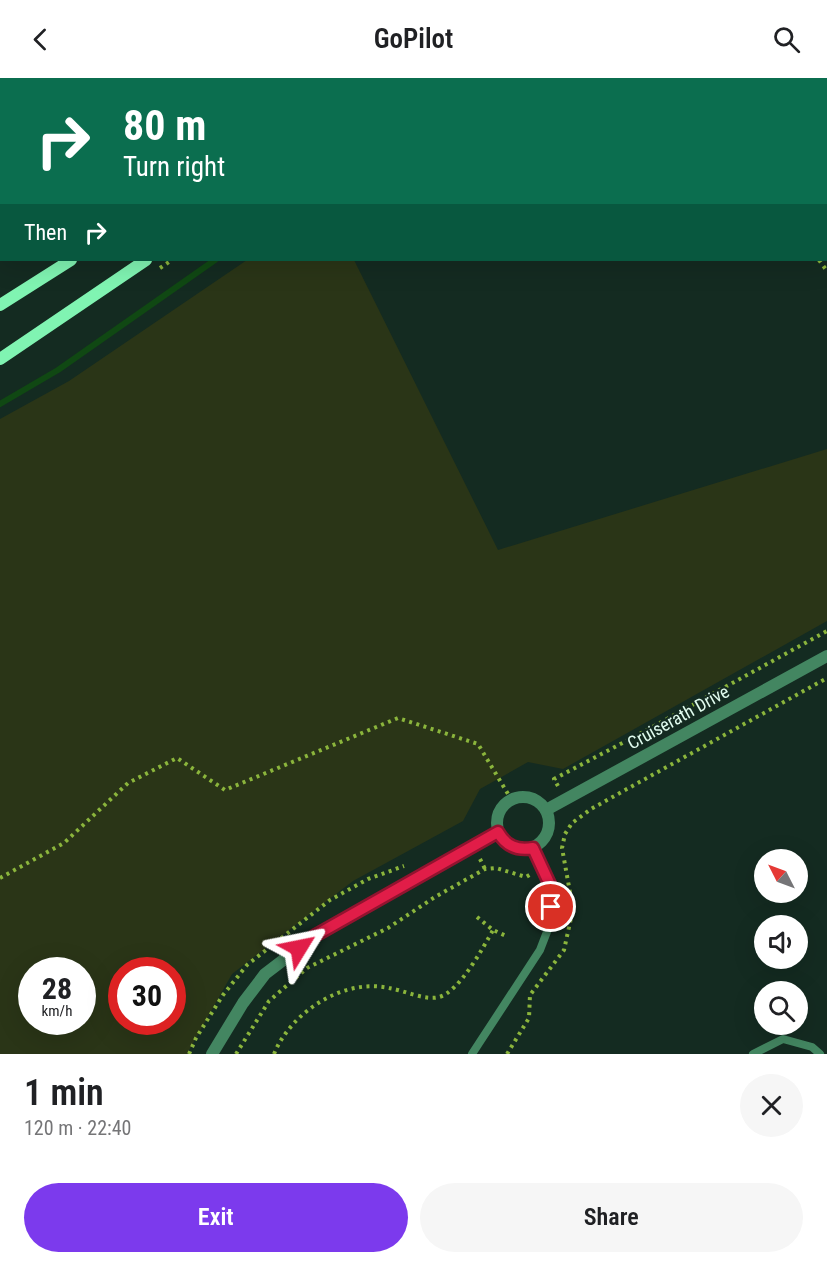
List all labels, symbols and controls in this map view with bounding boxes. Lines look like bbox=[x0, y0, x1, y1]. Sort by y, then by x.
icon: back bbox=[24, 23, 57, 56]
text: GoPilot bbox=[374, 23, 453, 55]
icon: search bbox=[770, 23, 803, 56]
text: 80 m bbox=[123, 101, 206, 150]
icon: right bbox=[24, 102, 102, 180]
text: Turn right bbox=[123, 151, 225, 183]
icon: right bbox=[79, 216, 112, 249]
text: Then bbox=[24, 220, 67, 245]
street label: Cruiserath Drive bbox=[624, 680, 732, 754]
north arrow bbox=[754, 849, 808, 903]
map controls bbox=[754, 849, 808, 1035]
pin bbox=[525, 881, 576, 932]
icon: arrive bbox=[534, 890, 567, 923]
button: sound bbox=[754, 915, 808, 969]
position arrow bbox=[267, 916, 331, 980]
speed limit sign: 30 bbox=[108, 957, 186, 1035]
text: 28 bbox=[42, 971, 72, 1006]
button: search bbox=[754, 981, 808, 1035]
text: km/h bbox=[42, 1002, 72, 1020]
text: 1 min bbox=[24, 1072, 104, 1114]
button: close bbox=[740, 1074, 803, 1137]
text: 120 m · 22:40 bbox=[24, 1116, 131, 1140]
button: Exit bbox=[24, 1183, 408, 1252]
button: Share bbox=[420, 1183, 803, 1252]

